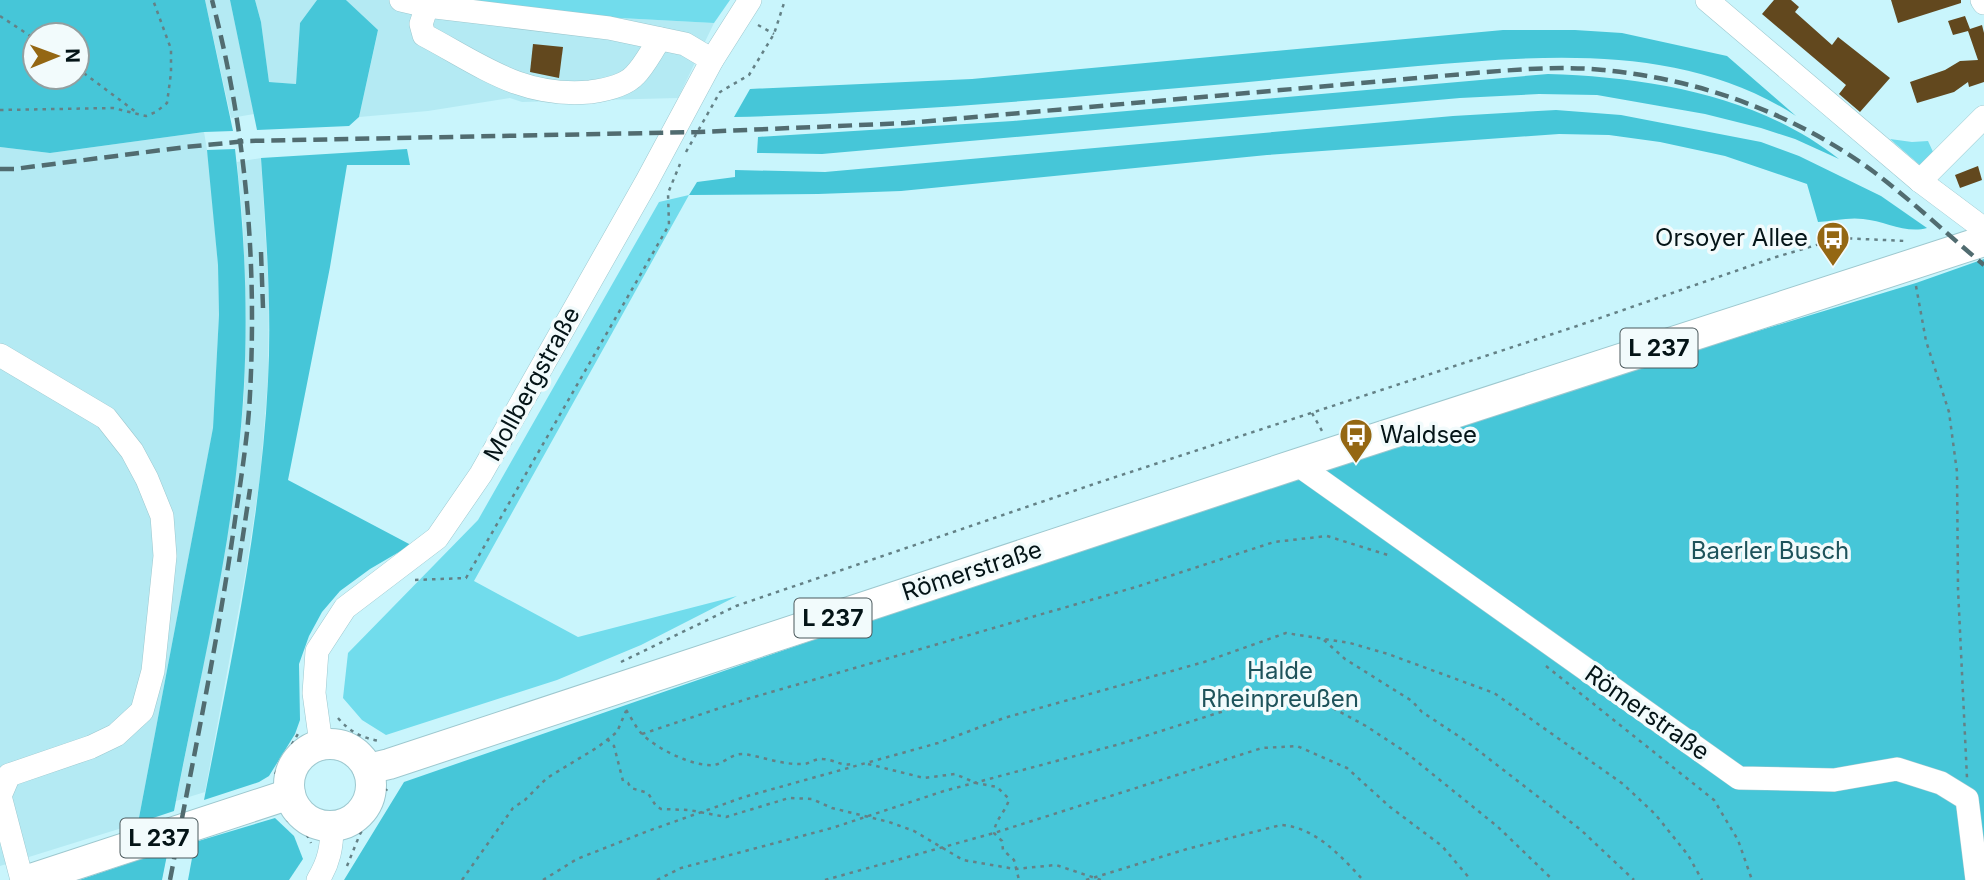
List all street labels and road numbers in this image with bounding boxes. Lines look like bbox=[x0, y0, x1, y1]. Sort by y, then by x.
street label: Mollbergstraße bbox=[477, 302, 586, 466]
road number: L 237 bbox=[1620, 328, 1698, 368]
street label: Römerstraße bbox=[898, 534, 1045, 607]
road number: L 237 bbox=[794, 598, 872, 638]
street label: Römerstraße bbox=[1579, 659, 1715, 766]
road number: L 237 bbox=[120, 818, 198, 858]

